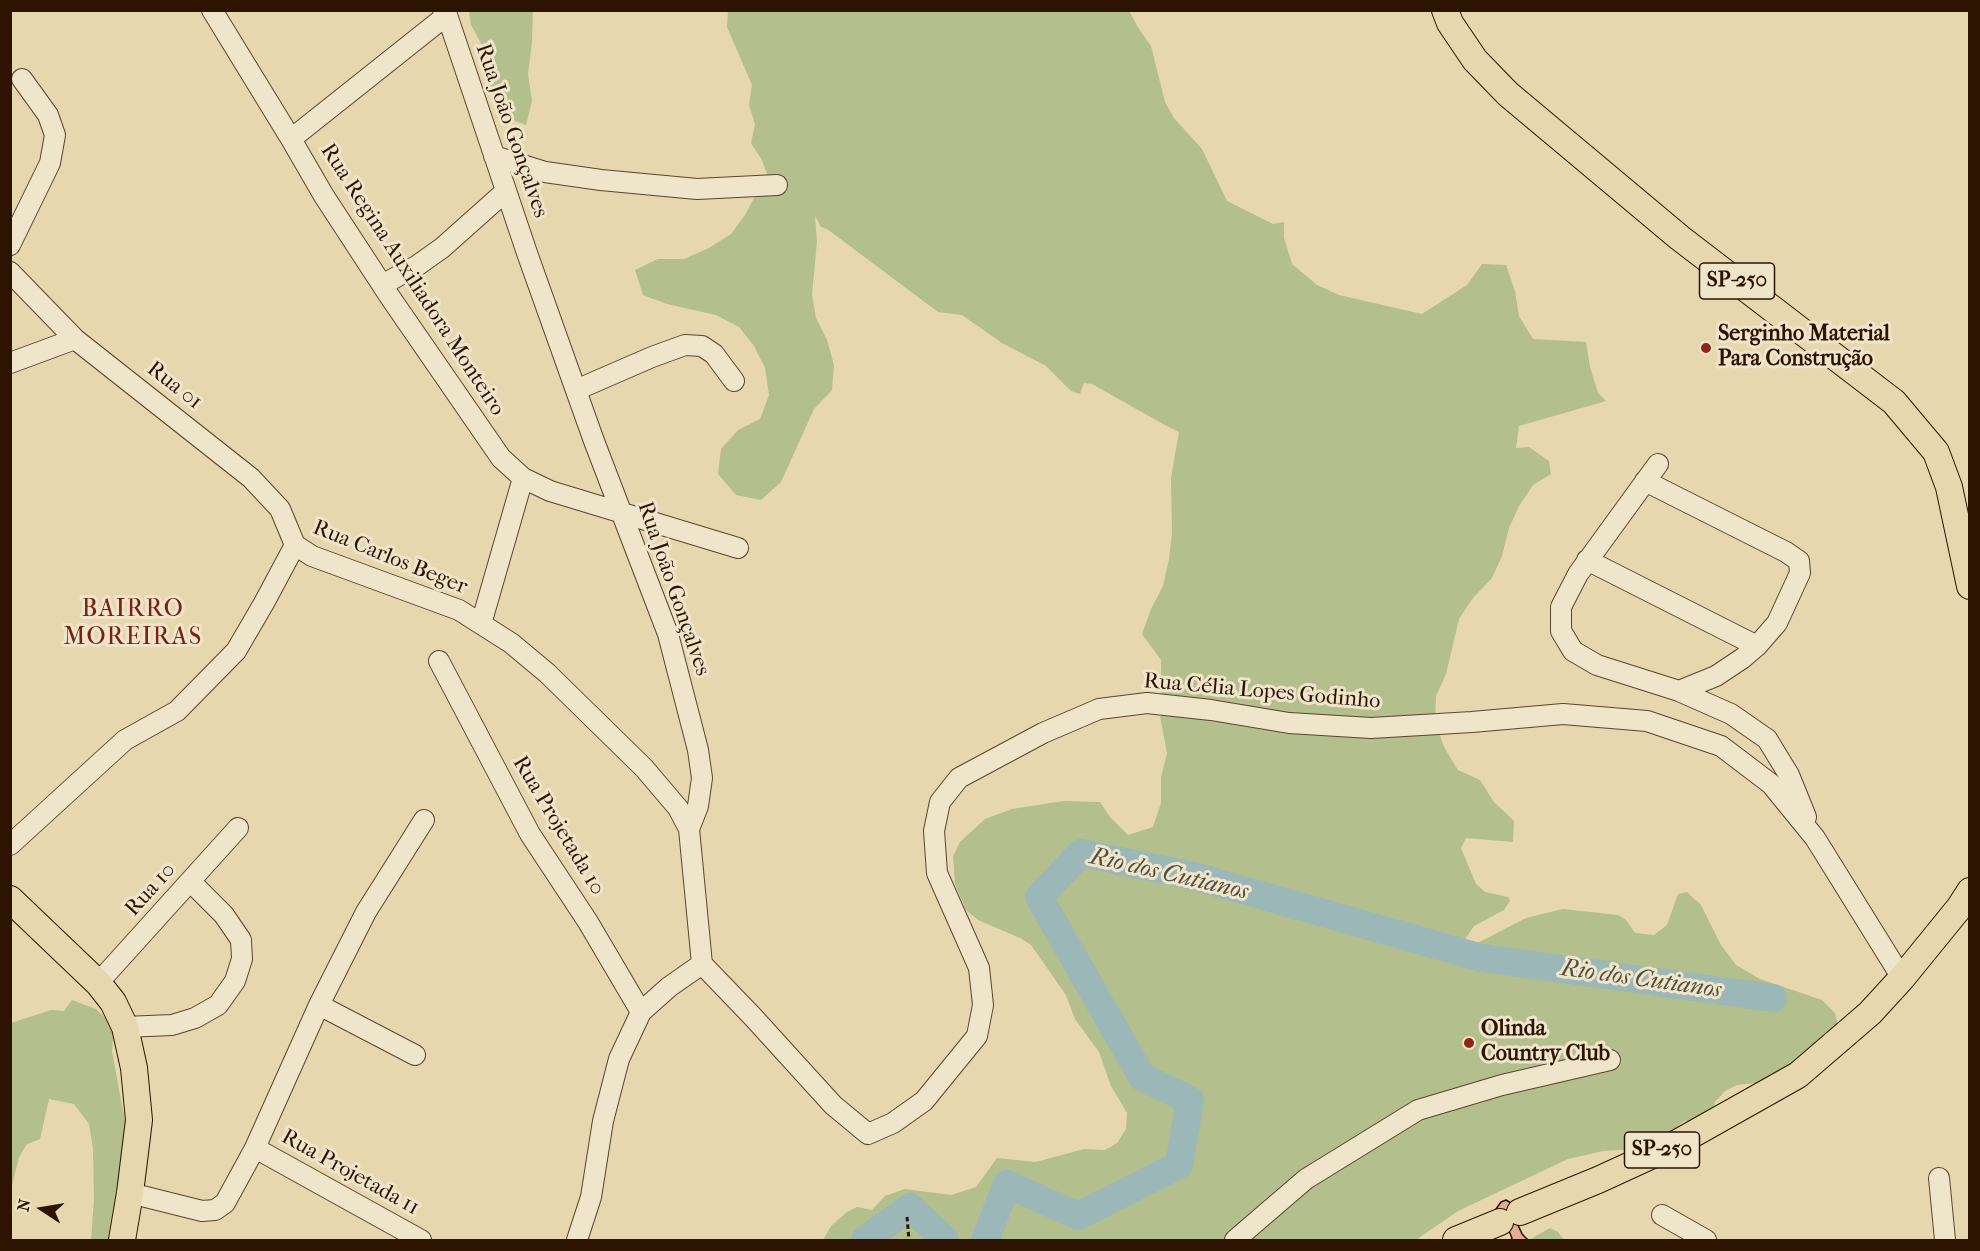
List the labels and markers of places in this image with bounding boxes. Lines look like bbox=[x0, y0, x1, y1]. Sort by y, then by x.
place label: Serginho Material Para Construção bbox=[1718, 322, 1890, 374]
marker: Serginho Material Para Construção bbox=[1699, 341, 1713, 355]
place label: Olinda Country Club bbox=[1481, 1017, 1610, 1068]
marker: Olinda Country Club bbox=[1462, 1036, 1476, 1050]

